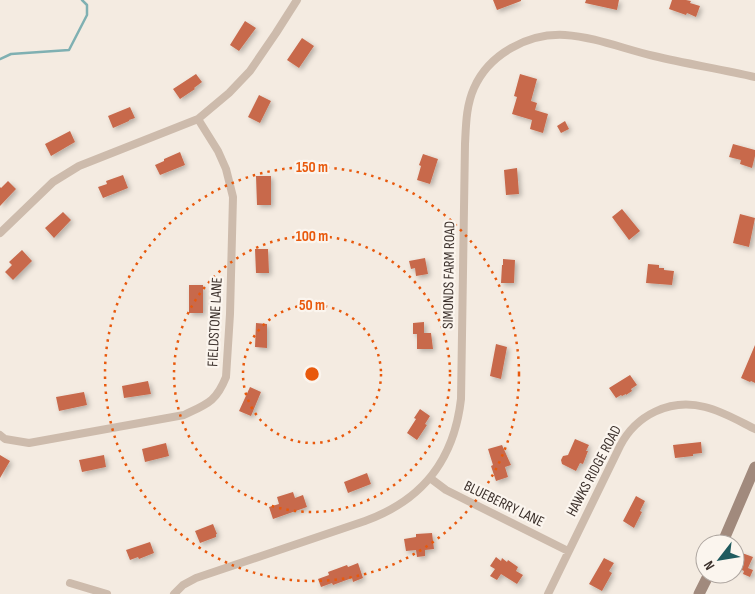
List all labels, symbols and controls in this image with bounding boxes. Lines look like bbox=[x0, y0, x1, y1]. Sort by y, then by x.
text: 150 m bbox=[296, 158, 328, 177]
street label: SIMONDS FARM ROAD bbox=[439, 221, 459, 329]
text: 100 m bbox=[296, 227, 328, 246]
street label: FIELDSTONE LANE bbox=[203, 277, 227, 367]
text: 50 m bbox=[299, 296, 325, 315]
centre of rings bbox=[303, 365, 321, 383]
street label: HAWKS RIDGE ROAD bbox=[562, 422, 626, 520]
street label: BLUEBERRY LANE bbox=[461, 476, 547, 532]
north arrow bbox=[695, 534, 745, 584]
text: N bbox=[700, 558, 718, 573]

